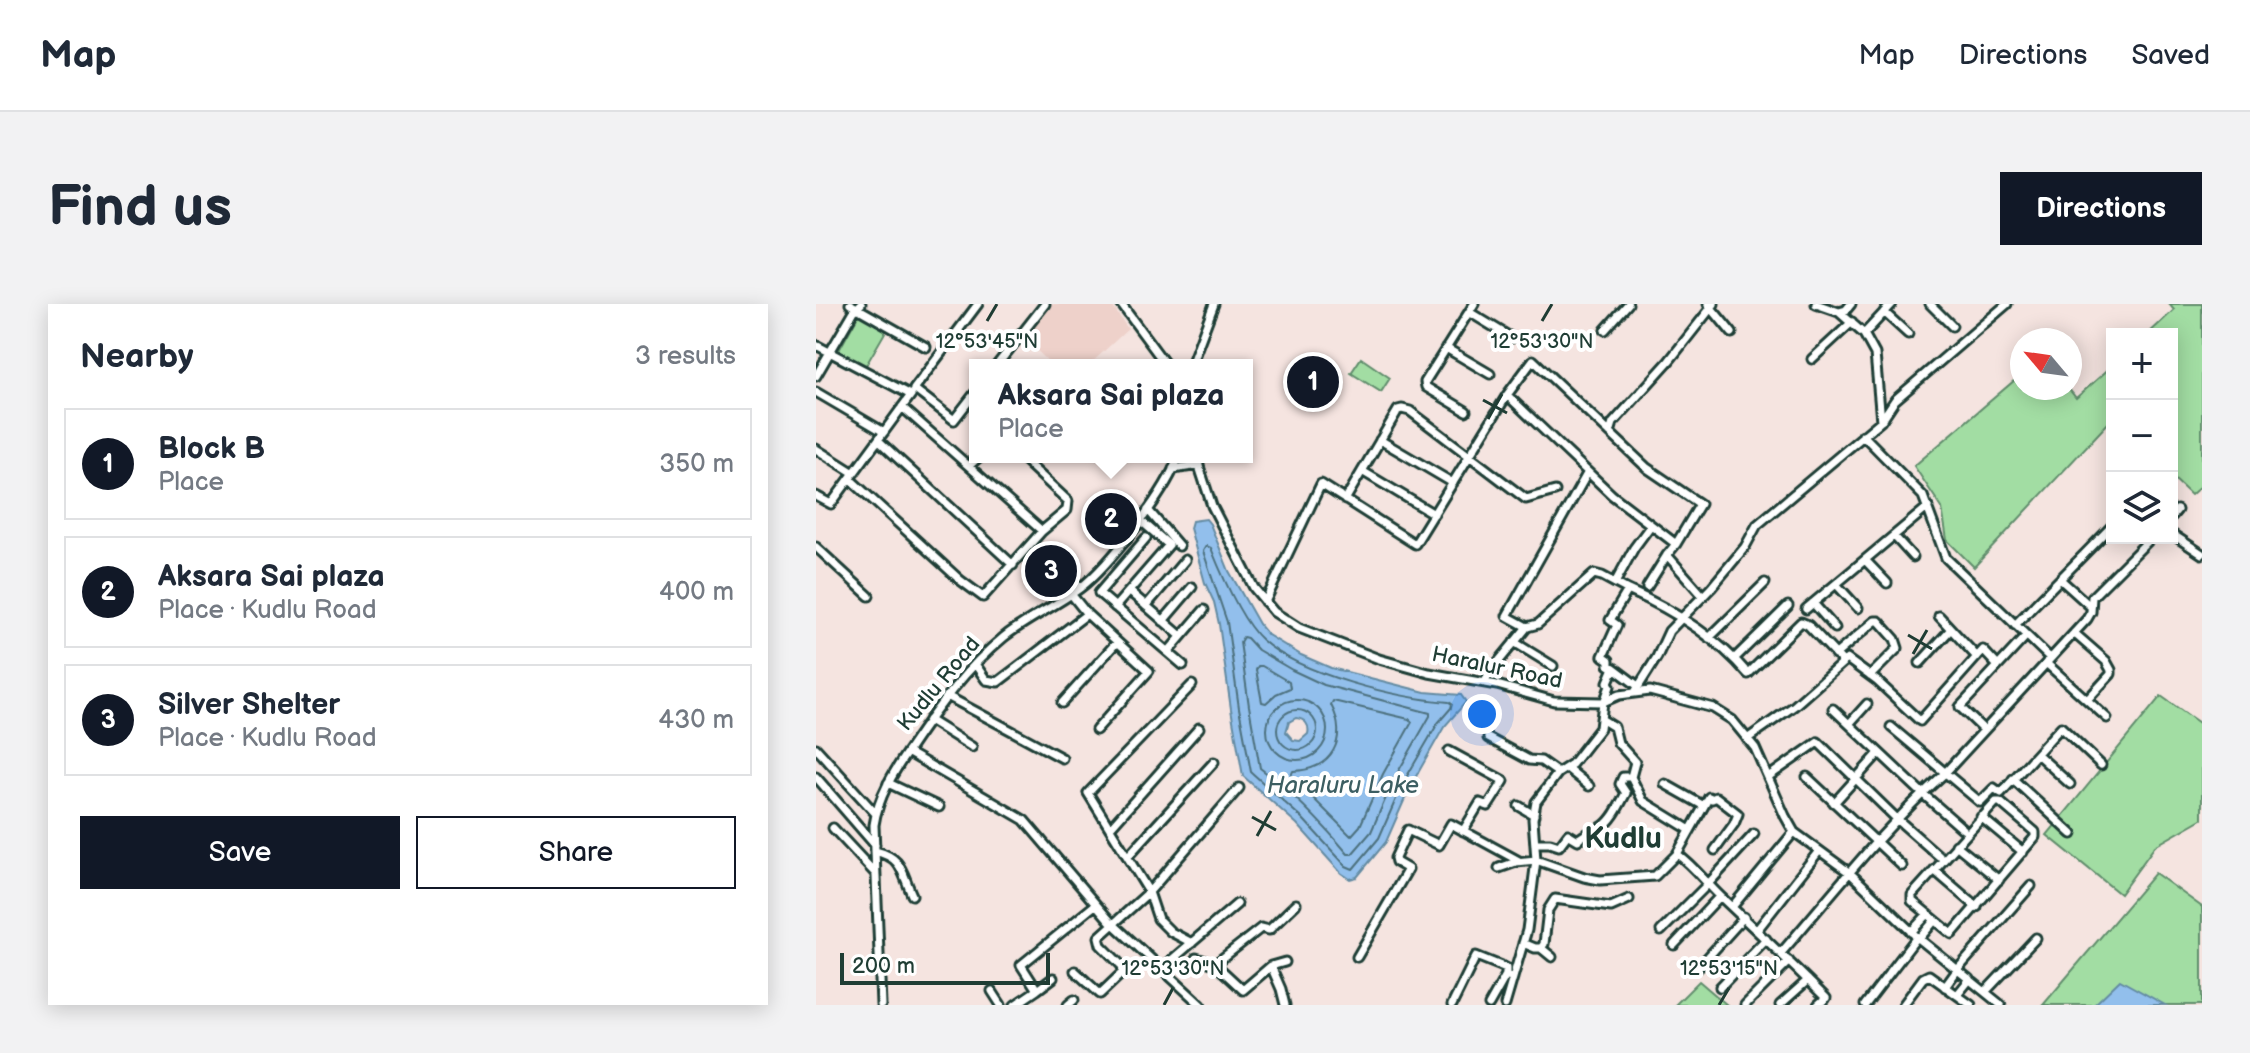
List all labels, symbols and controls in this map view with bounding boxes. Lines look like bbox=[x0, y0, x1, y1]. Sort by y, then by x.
text: Map bbox=[40, 33, 116, 78]
text: Map bbox=[1858, 39, 1915, 72]
text: Directions bbox=[1959, 39, 2087, 72]
text: Saved bbox=[2131, 39, 2210, 72]
button: Directions bbox=[2000, 172, 2202, 245]
text: Find us bbox=[48, 175, 232, 242]
north arrow bbox=[2010, 328, 2082, 400]
map controls bbox=[2106, 328, 2178, 544]
button: + bbox=[2106, 328, 2178, 400]
text: 12°53'45"N bbox=[936, 330, 1038, 354]
text: 12°53'30"N bbox=[1491, 330, 1593, 354]
text: Nearby bbox=[80, 336, 194, 377]
text: 3 results bbox=[635, 341, 736, 372]
pin: 1 bbox=[1287, 352, 1339, 412]
popup bbox=[969, 359, 1253, 463]
text: Aksara Sai plaza bbox=[998, 378, 1224, 414]
button: − bbox=[2106, 400, 2178, 472]
text: Place bbox=[998, 414, 1064, 445]
text: Block B bbox=[158, 431, 265, 467]
text: 1 bbox=[103, 449, 113, 480]
text: 350 m bbox=[659, 449, 734, 480]
text: Place bbox=[158, 467, 224, 498]
button: layers bbox=[2106, 472, 2178, 544]
pin: 2 bbox=[1085, 489, 1137, 549]
pin: 3 bbox=[1025, 541, 1077, 601]
text: Aksara Sai plaza bbox=[158, 559, 385, 595]
text: 2 bbox=[100, 577, 116, 608]
text: 400 m bbox=[659, 577, 734, 608]
text: Place · Kudlu Road bbox=[158, 595, 377, 626]
street label: Kudlu Road bbox=[892, 631, 986, 737]
street label: Haralur Road bbox=[1429, 641, 1565, 695]
text: Silver Shelter bbox=[158, 687, 340, 723]
your location bbox=[1462, 694, 1502, 734]
text: 3 bbox=[100, 705, 116, 736]
text: 430 m bbox=[658, 705, 734, 736]
text: Place · Kudlu Road bbox=[158, 723, 377, 754]
water label: Haraluru Lake bbox=[1267, 771, 1419, 800]
button: Save bbox=[80, 816, 400, 889]
button: Share bbox=[416, 816, 736, 889]
district label: Kudlu bbox=[1584, 821, 1662, 857]
scale bar bbox=[840, 949, 1050, 985]
text: 200 m bbox=[852, 953, 915, 980]
text: 12°53'30"N bbox=[1122, 957, 1224, 981]
text: 12°53'15"N bbox=[1680, 957, 1778, 981]

